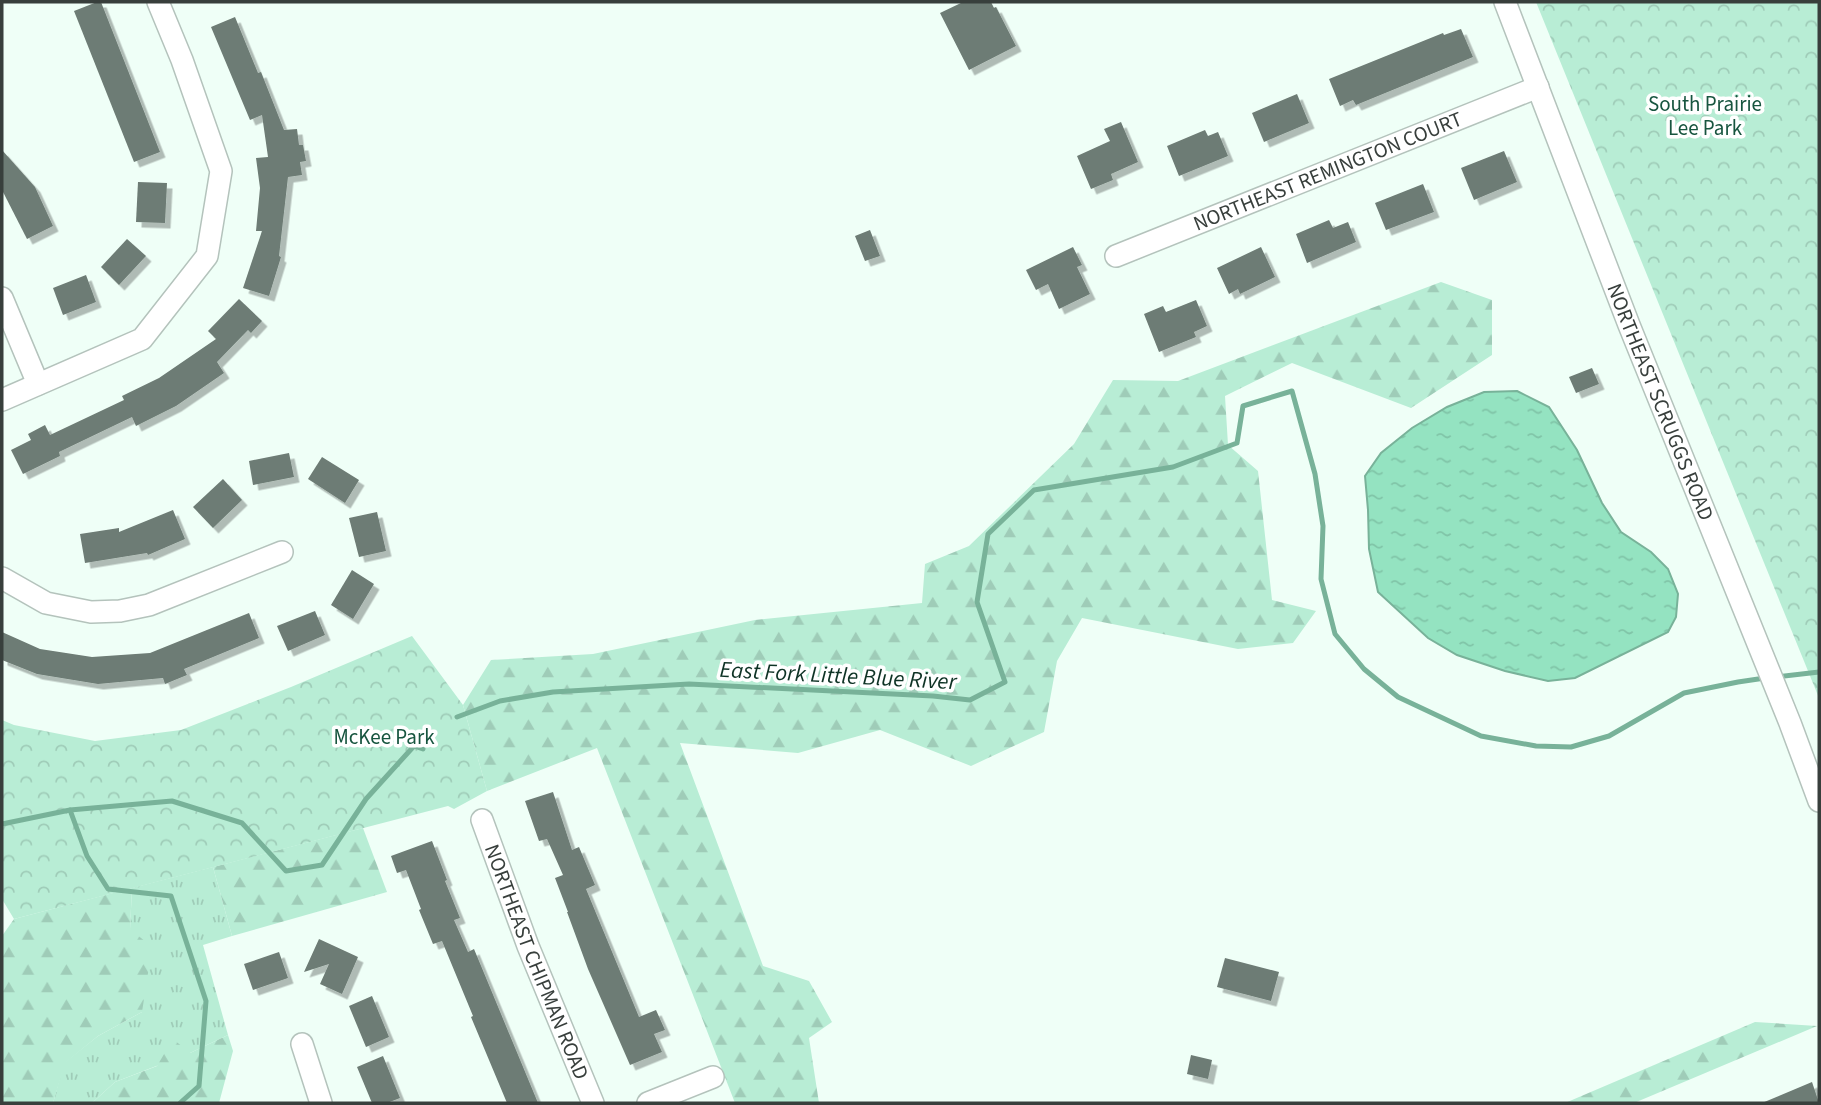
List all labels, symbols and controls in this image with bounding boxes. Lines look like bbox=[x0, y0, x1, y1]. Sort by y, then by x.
park label: South Prairie Lee Park bbox=[1648, 89, 1762, 143]
street label: NORTHEAST REMINGTON COURT bbox=[1189, 104, 1467, 239]
street label: NORTHEAST SCRUGGS ROAD bbox=[1599, 279, 1721, 525]
water label: East Fork Little Blue River bbox=[719, 653, 958, 698]
park label: McKee Park bbox=[333, 722, 435, 752]
street label: NORTHEAST CHIPMAN ROAD bbox=[477, 840, 597, 1084]

